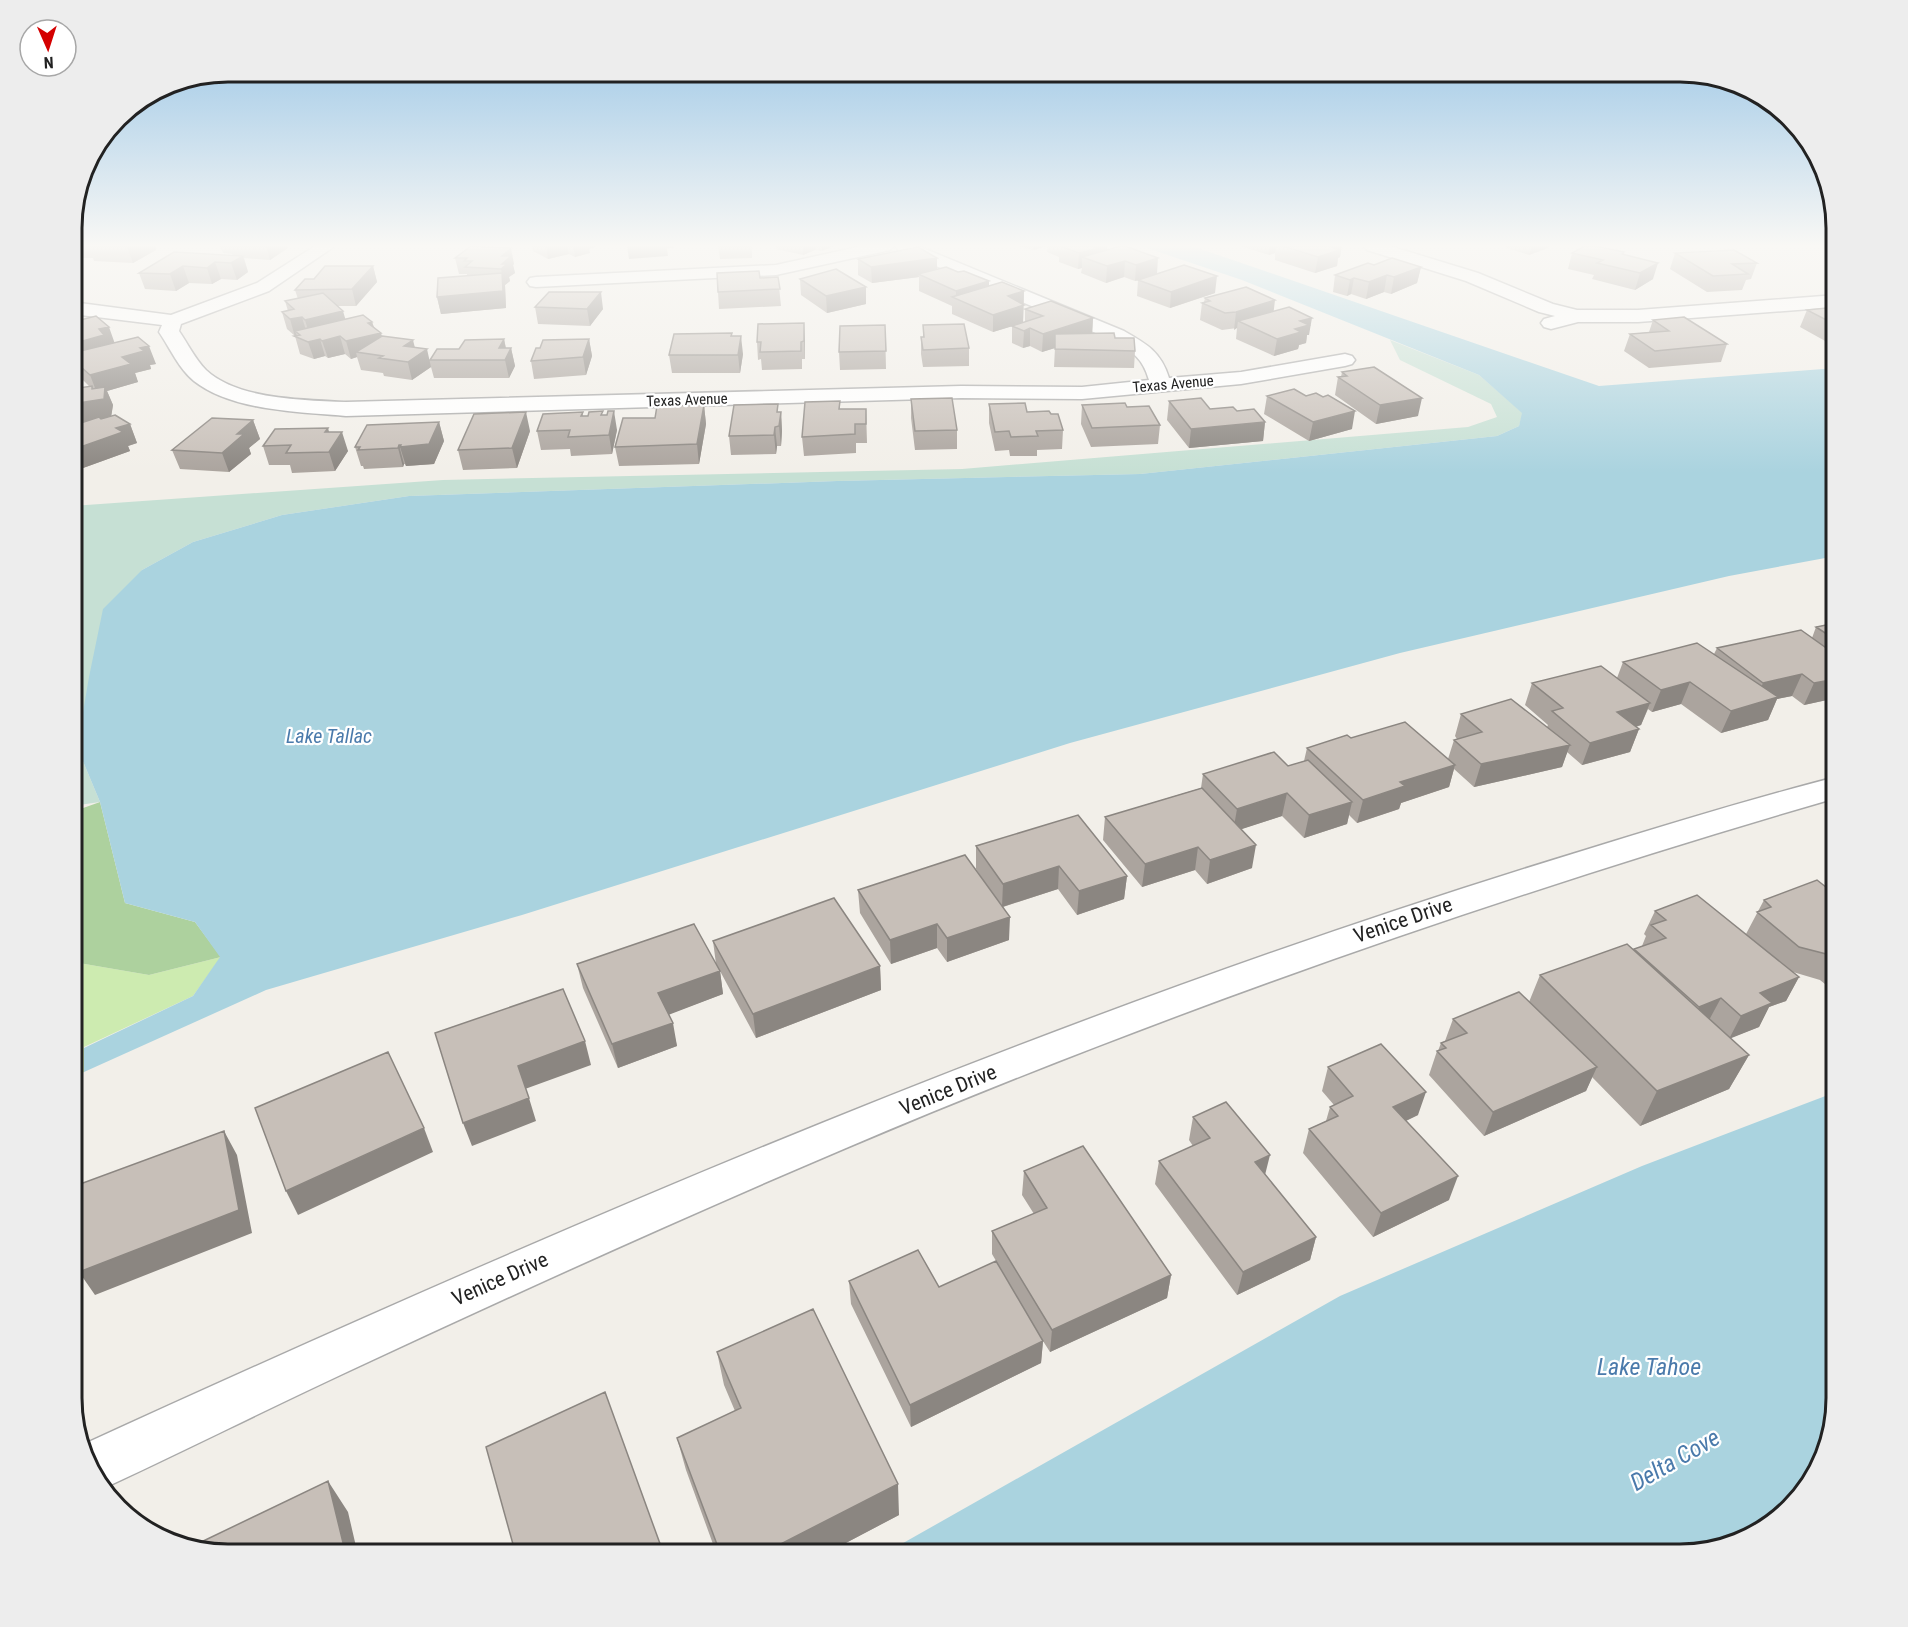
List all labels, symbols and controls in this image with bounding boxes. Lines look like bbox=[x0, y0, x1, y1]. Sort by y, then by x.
north arrow bbox=[18, 18, 78, 78]
text: N bbox=[43, 53, 54, 72]
street label: Texas Avenue bbox=[1132, 371, 1214, 397]
street label: Texas Avenue bbox=[646, 390, 728, 410]
water label: Lake Tallac bbox=[286, 724, 372, 748]
street label: Venice Drive bbox=[1351, 892, 1455, 948]
street label: Venice Drive bbox=[896, 1060, 1000, 1120]
street label: Venice Drive bbox=[448, 1247, 552, 1311]
water label: Lake Tahoe bbox=[1597, 1353, 1701, 1381]
water label: Delta Cove bbox=[1625, 1423, 1725, 1497]

